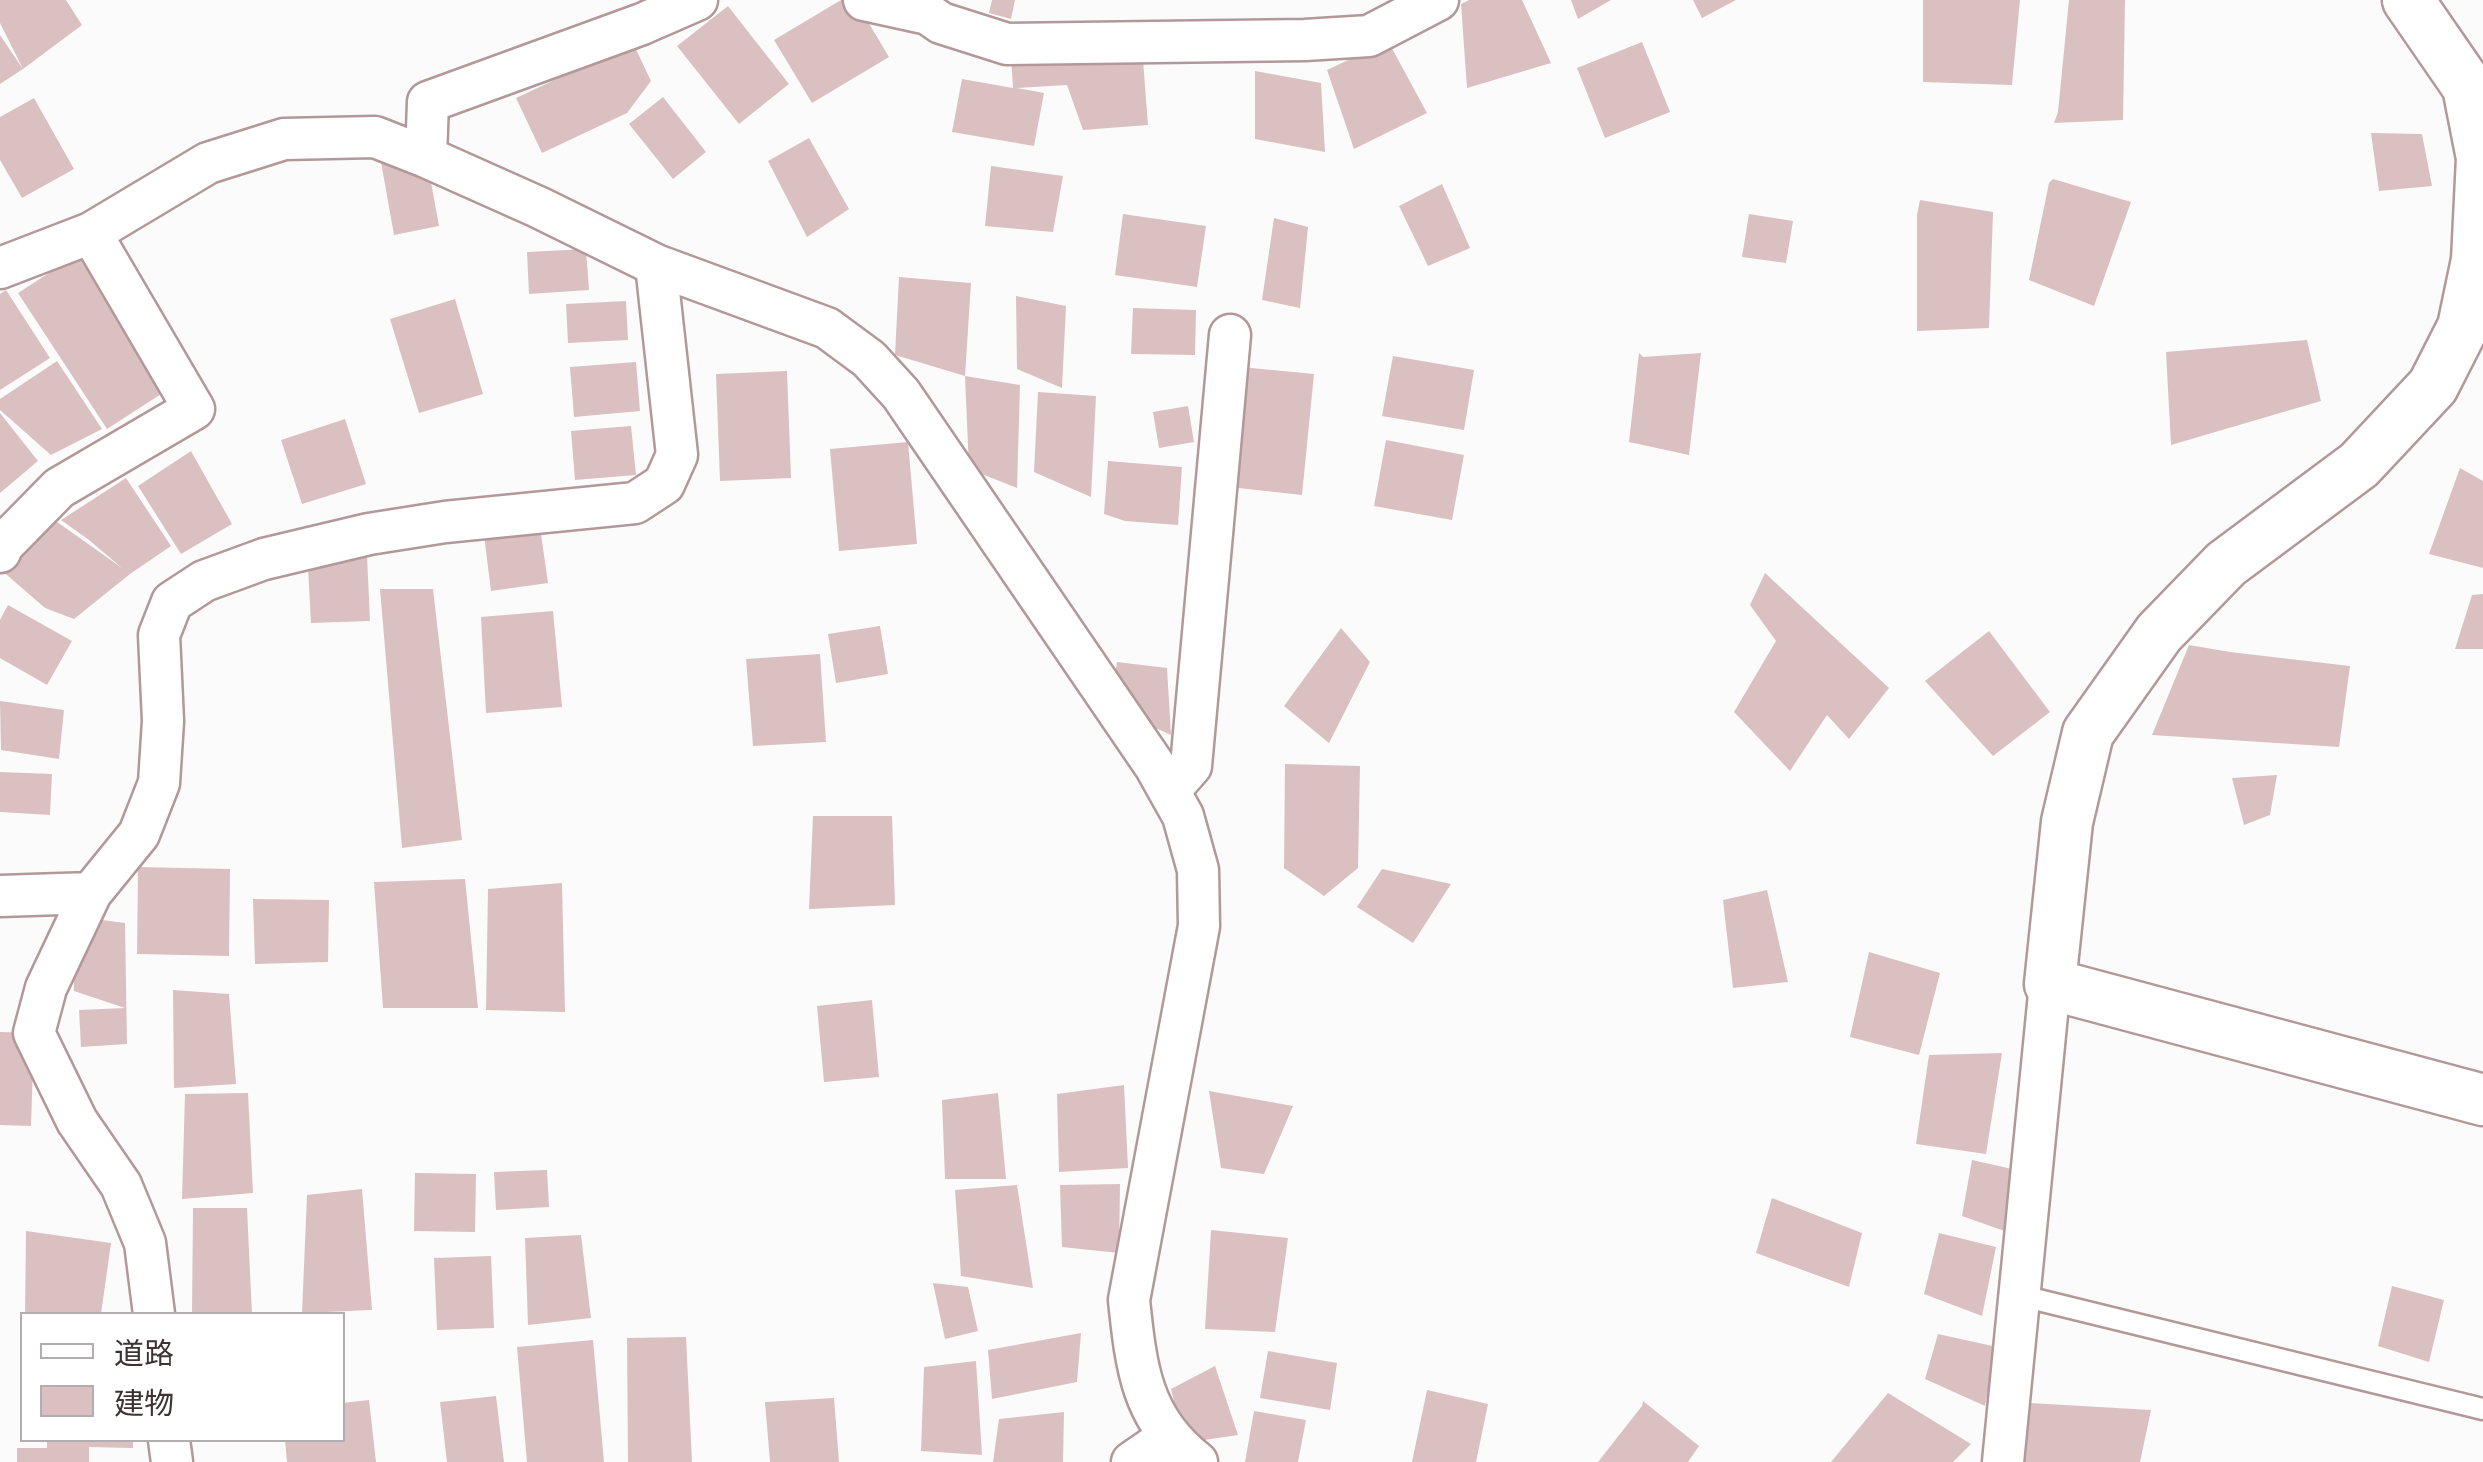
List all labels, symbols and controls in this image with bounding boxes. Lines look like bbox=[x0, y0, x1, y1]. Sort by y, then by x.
legend bbox=[20, 1312, 345, 1442]
text: 道路 bbox=[114, 1336, 174, 1371]
text: 建物 bbox=[114, 1386, 174, 1421]

